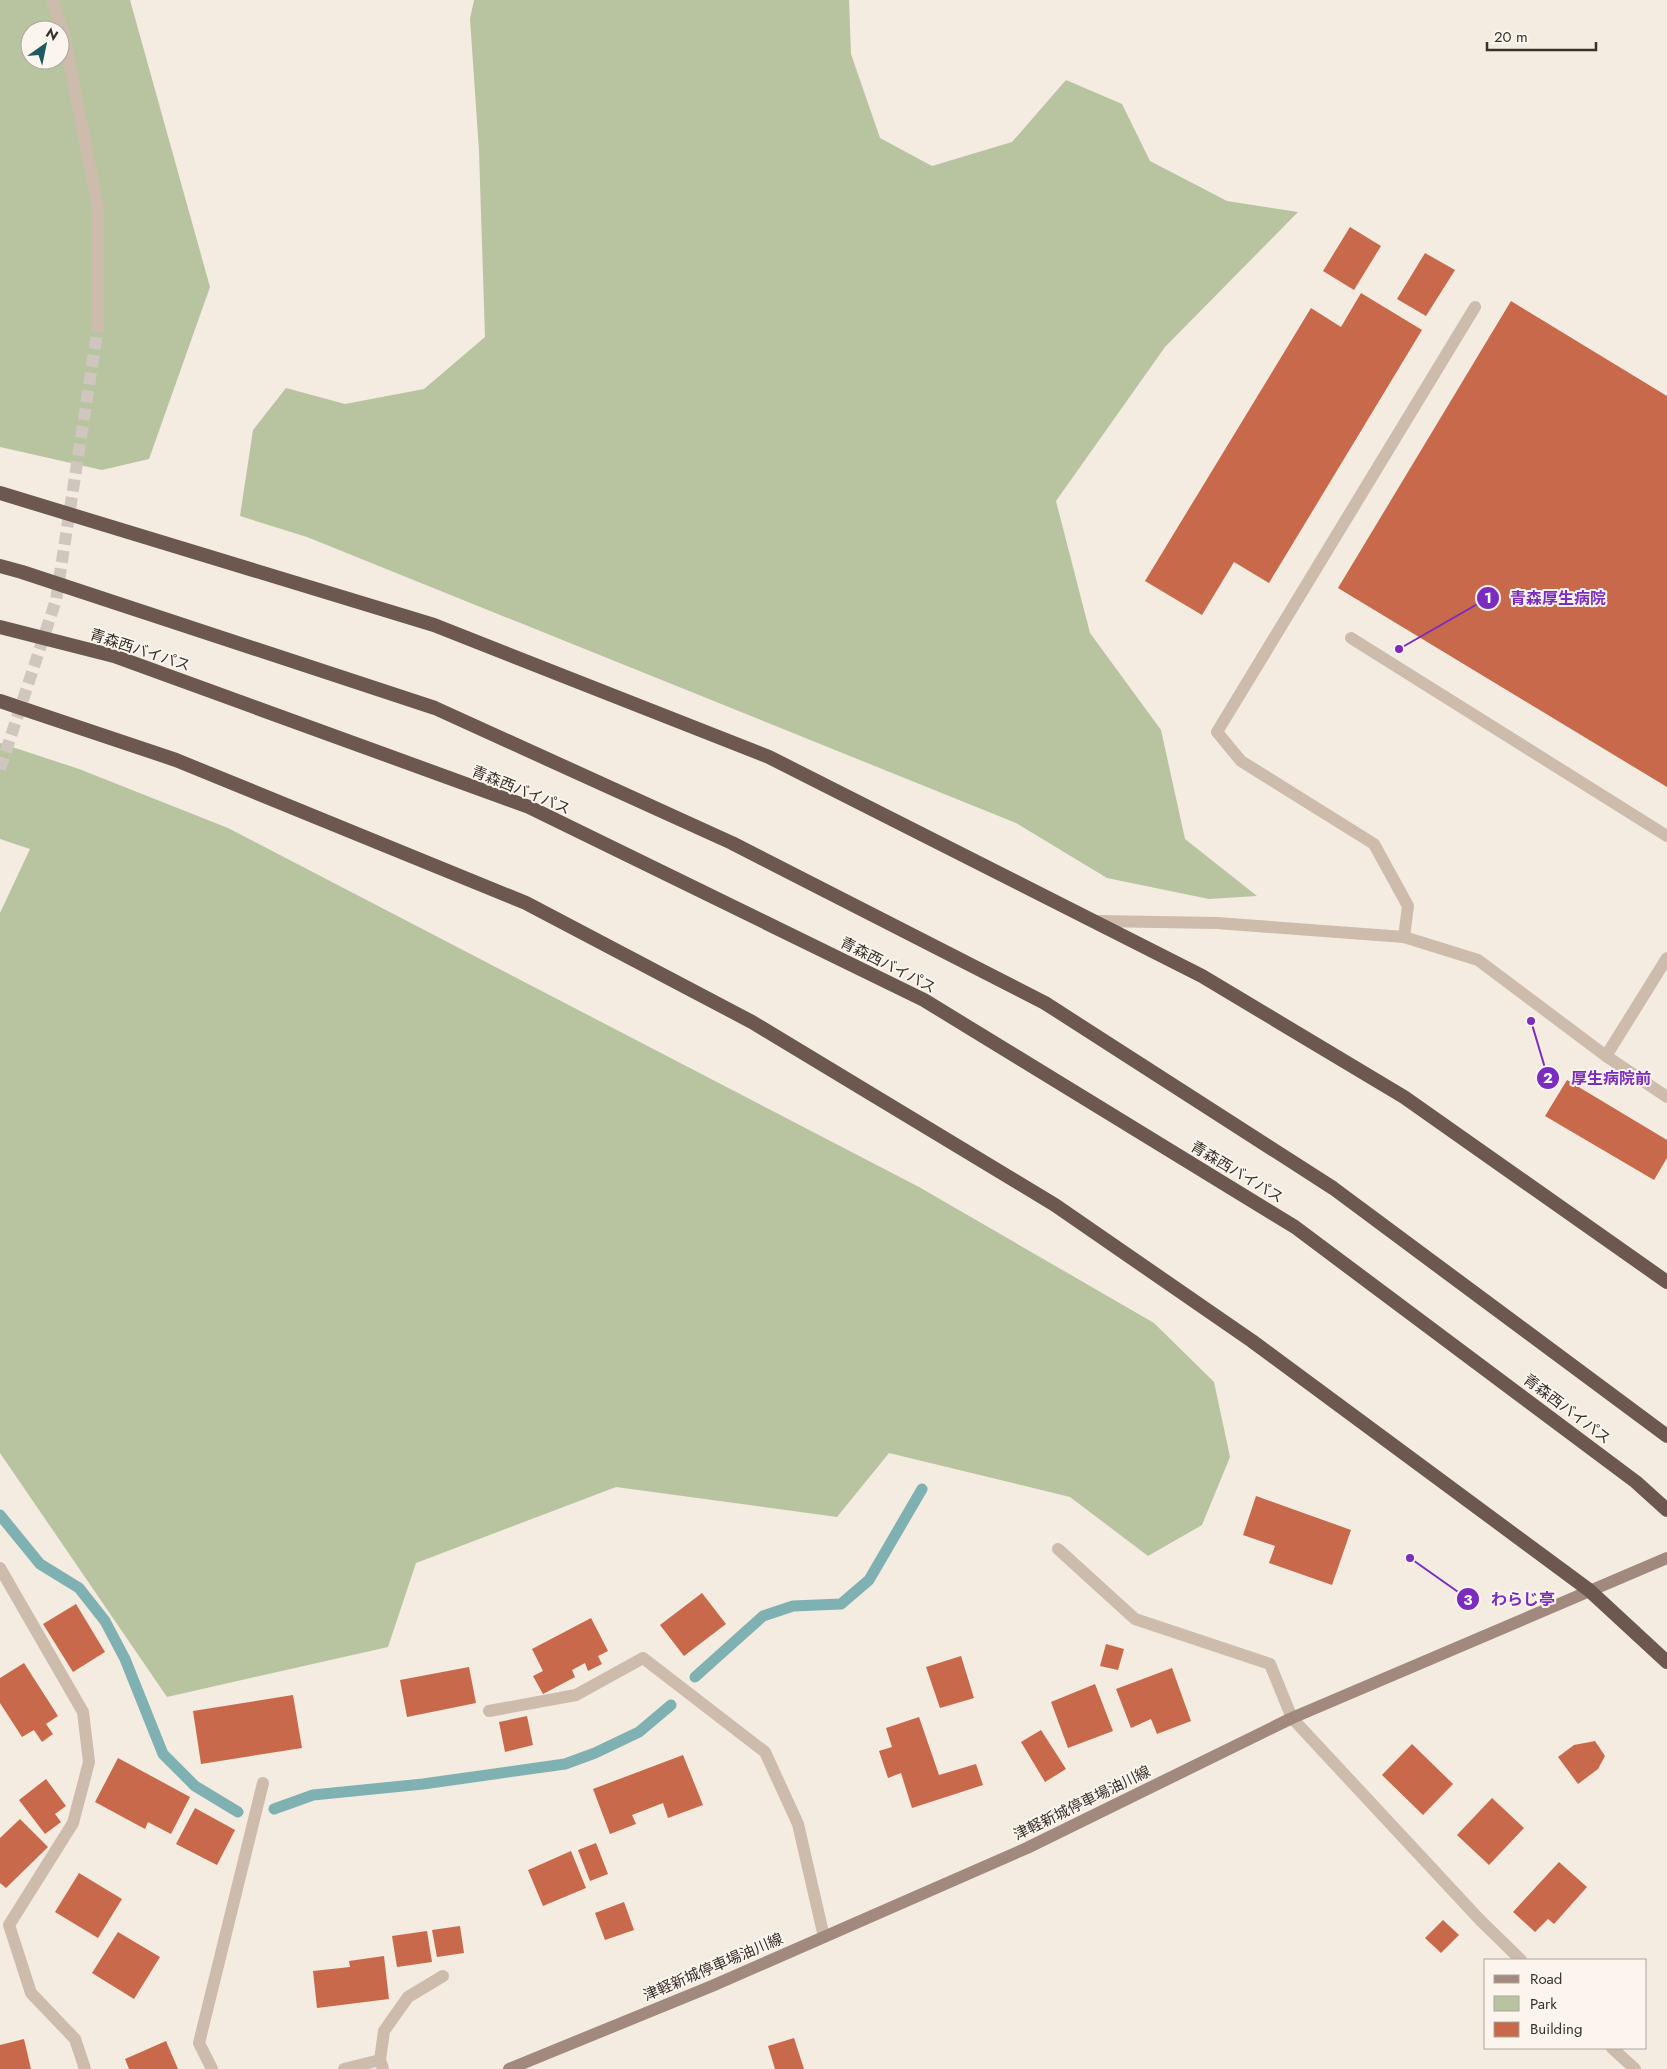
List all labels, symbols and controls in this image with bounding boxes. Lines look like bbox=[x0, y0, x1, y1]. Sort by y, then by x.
north arrow bbox=[20, 20, 70, 70]
scale bar bbox=[1487, 20, 1596, 52]
text: N bbox=[42, 23, 62, 46]
text: 20 m bbox=[1494, 26, 1528, 48]
callout: 青森厚生病院 bbox=[1475, 582, 1616, 613]
text: 1 bbox=[1484, 587, 1492, 609]
text: 青森厚生病院 bbox=[1510, 587, 1606, 610]
street label: 青森西バイパス bbox=[87, 623, 193, 677]
street label: 青森西バイパス bbox=[468, 760, 574, 820]
street label: 青森西バイパス bbox=[836, 931, 940, 999]
callout: 厚生病院前 bbox=[1536, 1062, 1661, 1093]
text: 2 bbox=[1543, 1067, 1553, 1089]
text: 厚生病院前 bbox=[1571, 1067, 1651, 1090]
street label: 青森西バイパス bbox=[1186, 1136, 1288, 1208]
street label: 青森西バイパス bbox=[1519, 1369, 1615, 1449]
callout: わらじ亭 bbox=[1456, 1584, 1565, 1615]
text: わらじ亭 bbox=[1491, 1588, 1555, 1611]
text: 3 bbox=[1463, 1589, 1473, 1611]
street label: 津軽新城停車場油川線 bbox=[1010, 1760, 1154, 1846]
street label: 津軽新城停車場油川線 bbox=[640, 1928, 786, 2006]
legend bbox=[1484, 1959, 1647, 2049]
text: Road bbox=[1530, 1968, 1562, 1990]
text: Park bbox=[1530, 1993, 1557, 2015]
text: Building bbox=[1530, 2018, 1582, 2040]

